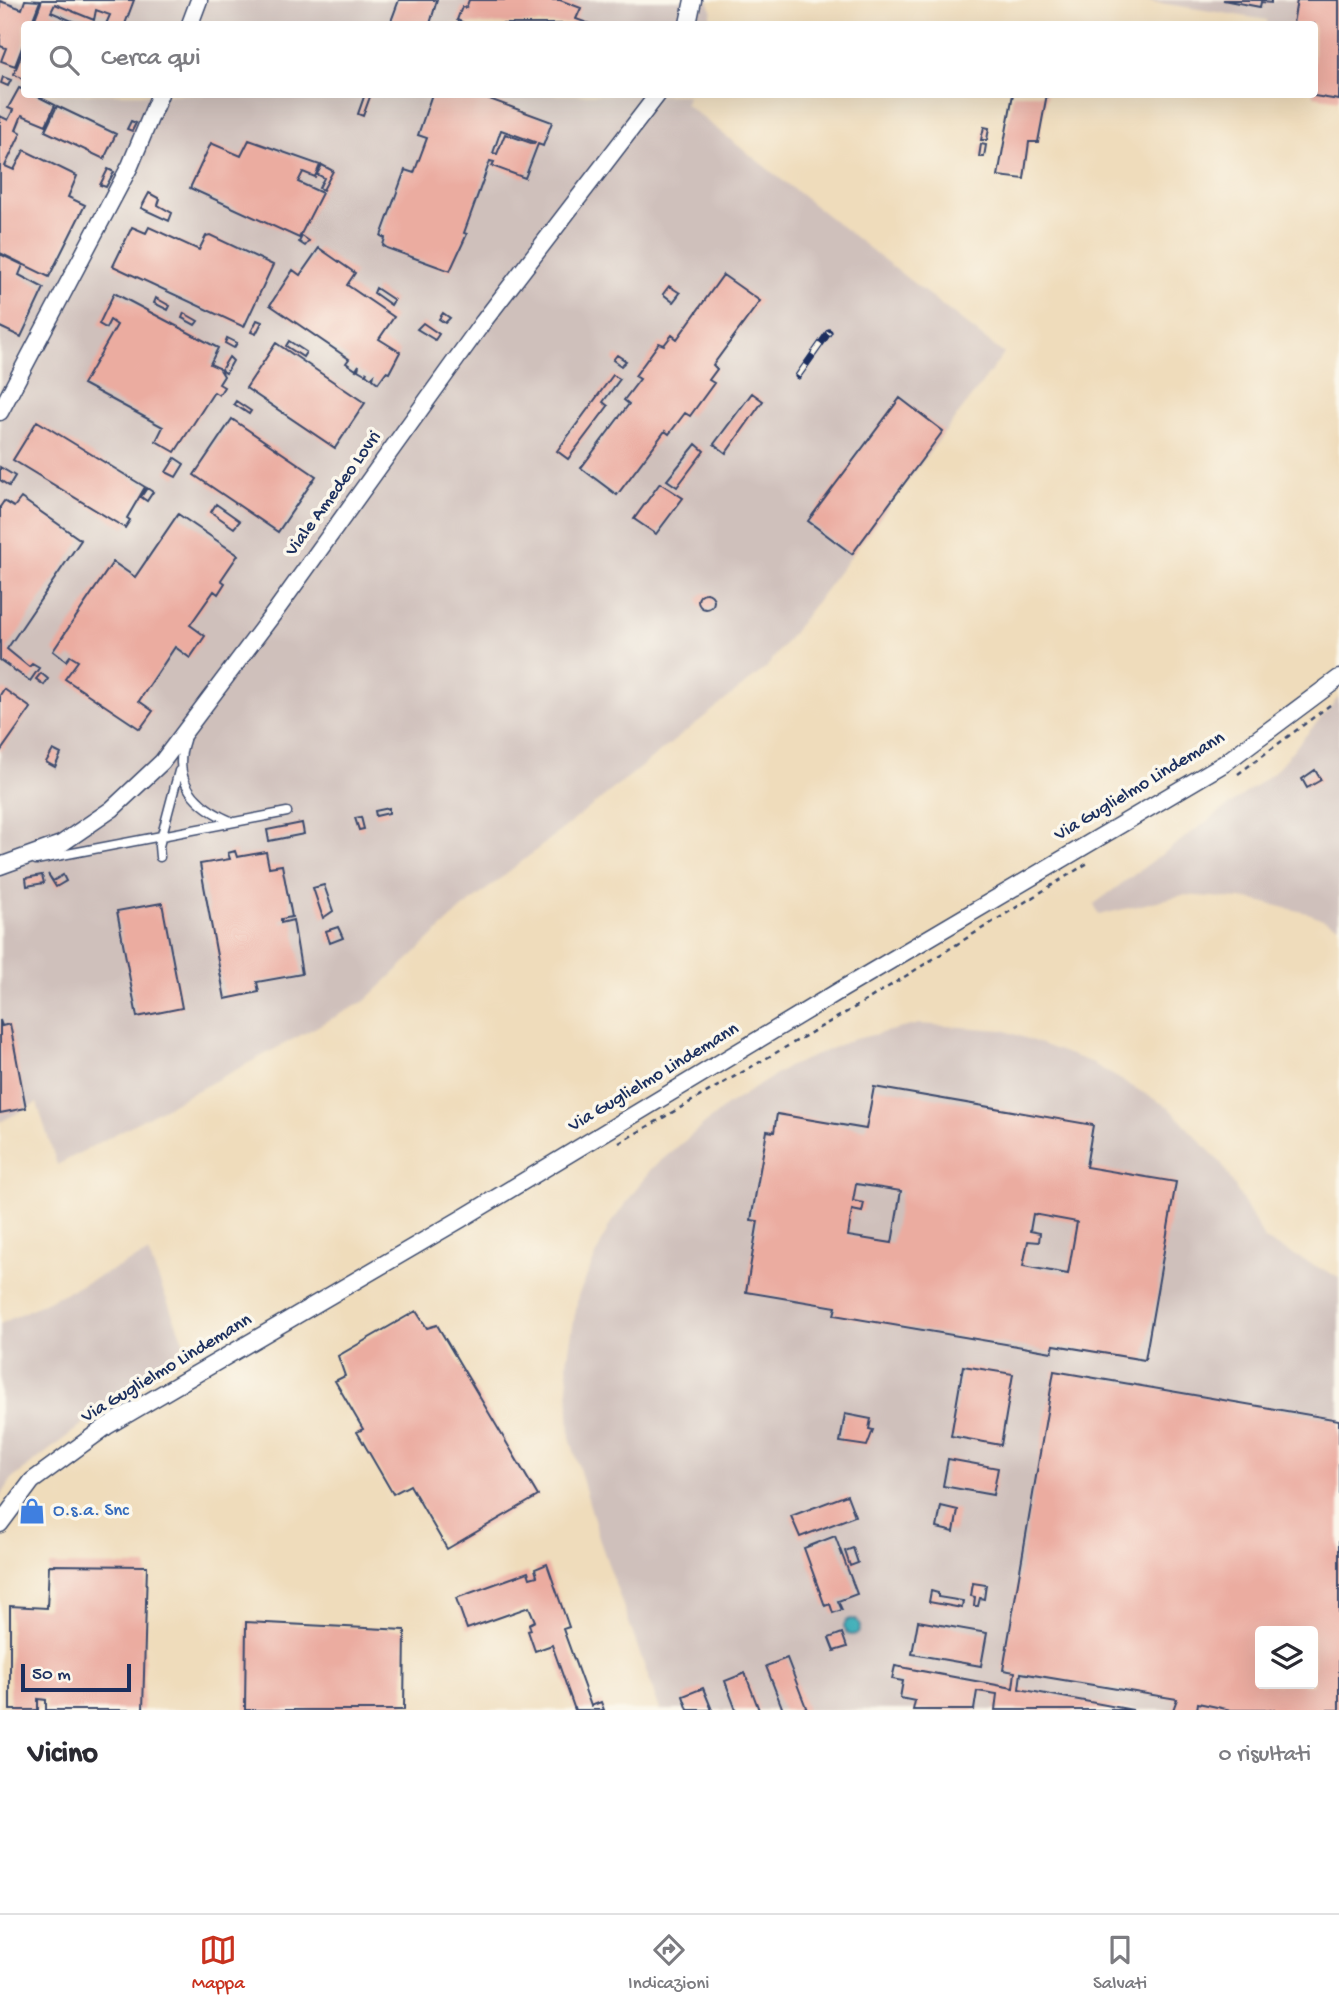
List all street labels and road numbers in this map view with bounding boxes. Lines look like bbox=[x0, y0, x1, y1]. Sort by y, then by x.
street label: Viale Amedeo Lovri bbox=[280, 427, 387, 562]
street label: Via Guglielmo Lindemann bbox=[1050, 727, 1229, 848]
street label: Via Guglielmo Lindemann bbox=[564, 1018, 743, 1139]
street label: Via Guglielmo Lindemann bbox=[77, 1309, 256, 1430]

